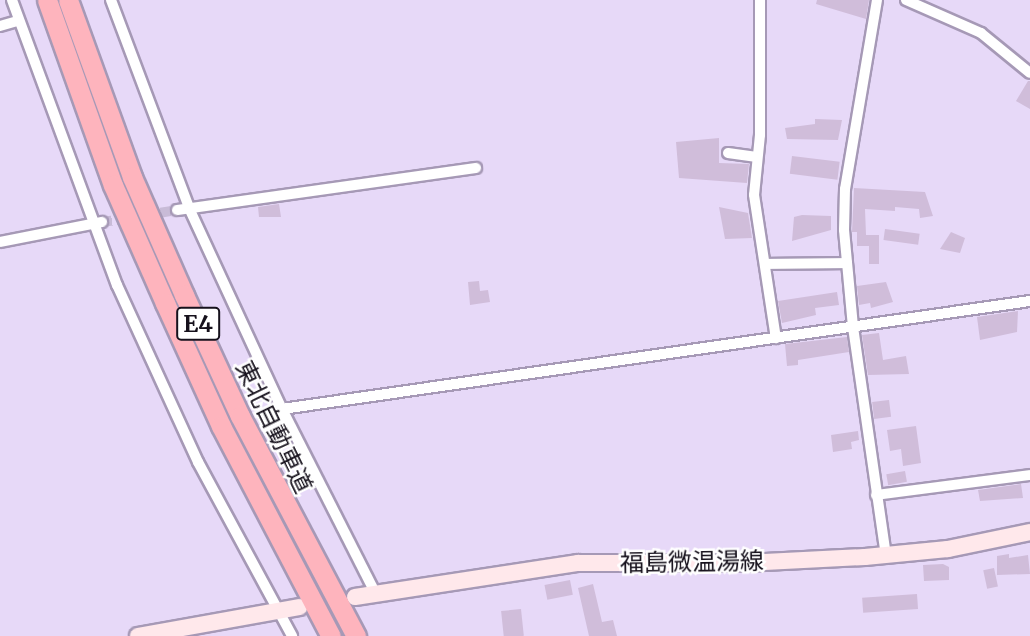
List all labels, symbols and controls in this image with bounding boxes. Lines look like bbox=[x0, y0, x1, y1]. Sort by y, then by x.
road number: E4 bbox=[175, 304, 221, 344]
street label: 東北自動車道 bbox=[229, 356, 319, 498]
street label: 福島微温湯線 bbox=[620, 546, 764, 578]

